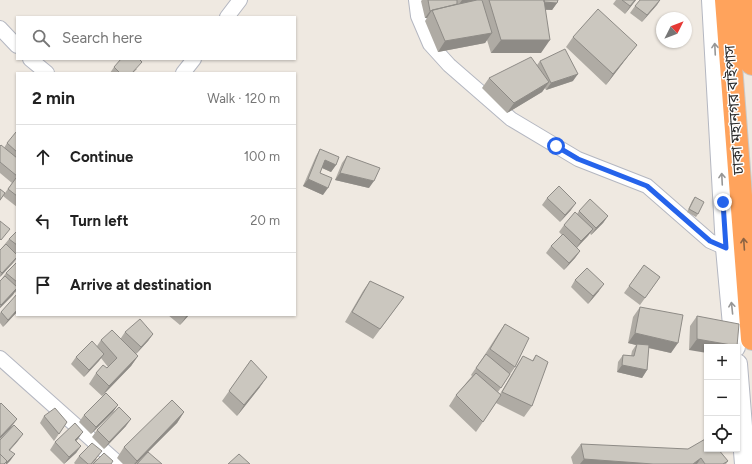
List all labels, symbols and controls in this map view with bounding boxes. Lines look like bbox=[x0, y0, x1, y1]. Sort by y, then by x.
north arrow bbox=[656, 12, 692, 48]
search box bbox=[16, 16, 296, 60]
icon: search bbox=[30, 27, 52, 49]
text: Search here bbox=[62, 29, 142, 47]
one-way arrow bbox=[711, 43, 718, 56]
street label: ঢাকা মহানগর বাইপাস bbox=[720, 44, 748, 176]
text: 2 min bbox=[32, 88, 75, 108]
text: Walk · 120 m bbox=[207, 91, 280, 106]
route start bbox=[547, 137, 565, 155]
icon: ahead bbox=[32, 146, 54, 168]
text: Continue bbox=[70, 148, 133, 166]
text: 100 m bbox=[244, 149, 280, 164]
one-way arrow bbox=[718, 173, 726, 186]
route end bbox=[714, 193, 732, 211]
icon: left bbox=[32, 210, 54, 232]
text: Turn left bbox=[70, 212, 128, 230]
text: 20 m bbox=[250, 213, 280, 228]
one-way arrow bbox=[740, 238, 747, 251]
icon: arrive bbox=[32, 274, 54, 296]
text: Arrive at destination bbox=[70, 276, 211, 294]
one-way arrow bbox=[728, 302, 735, 315]
map controls bbox=[704, 344, 740, 452]
button: + bbox=[704, 344, 740, 380]
button: − bbox=[704, 380, 740, 416]
button: locate bbox=[704, 416, 740, 452]

